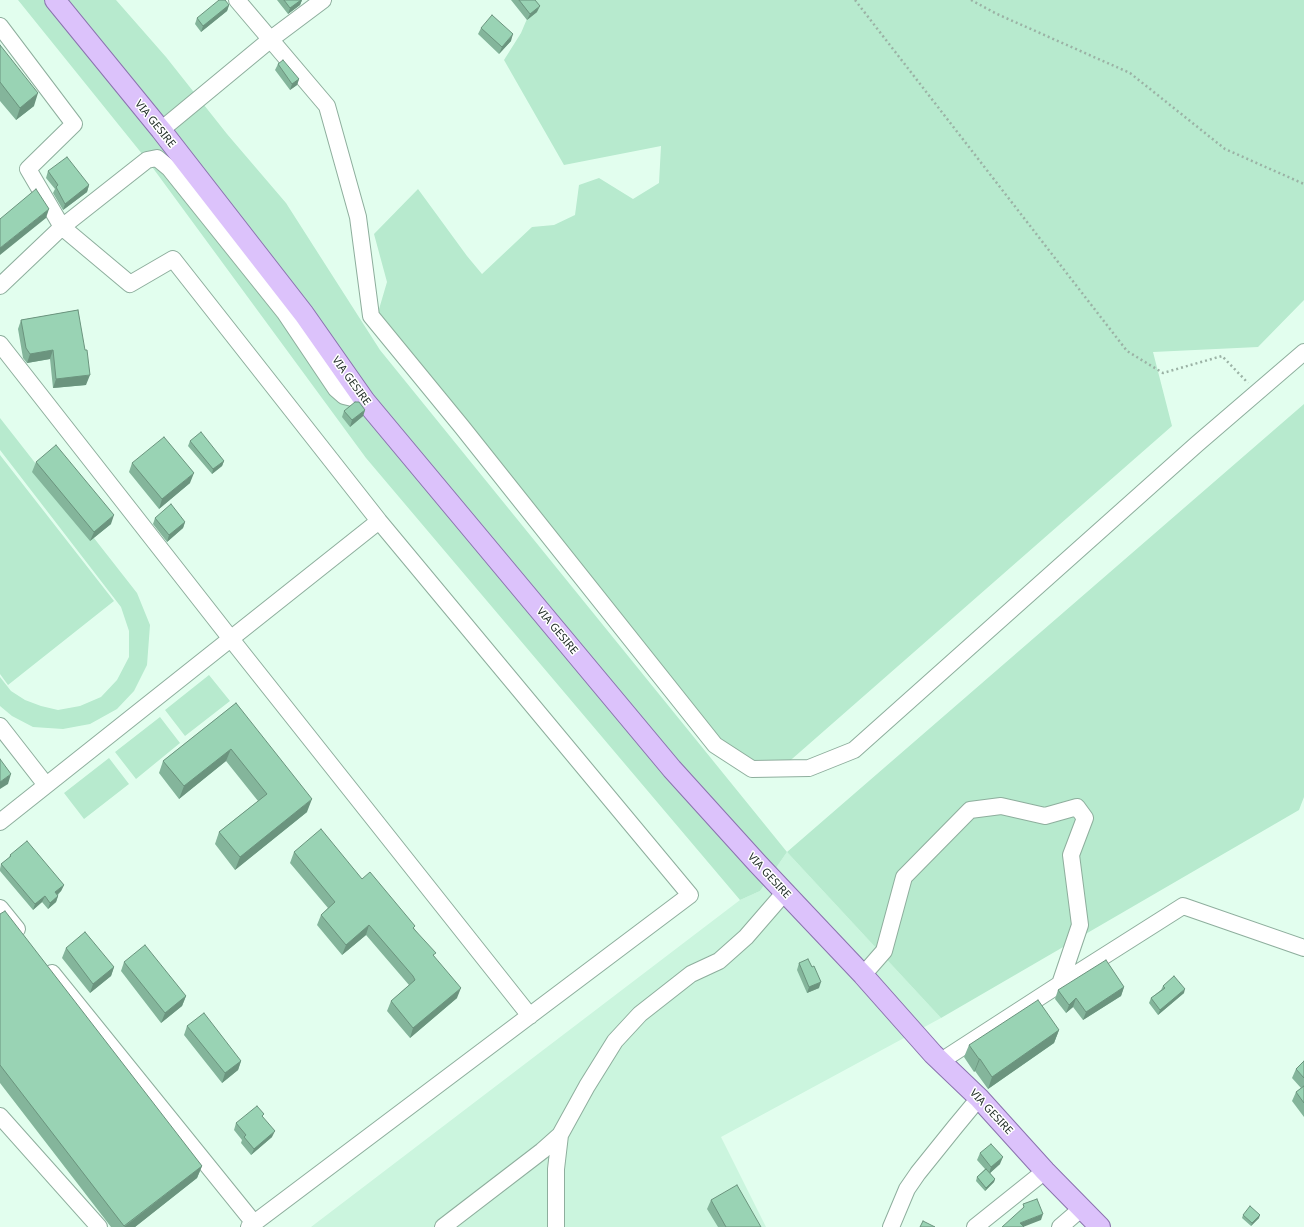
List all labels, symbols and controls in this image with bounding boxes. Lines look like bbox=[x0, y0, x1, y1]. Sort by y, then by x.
street label: VIA GESIRE bbox=[132, 98, 178, 150]
street label: VIA GESIRE bbox=[329, 354, 373, 408]
street label: VIA GESIRE bbox=[534, 605, 580, 657]
street label: VIA GESIRE bbox=[745, 851, 793, 901]
street label: VIA GESIRE bbox=[967, 1087, 1015, 1137]

